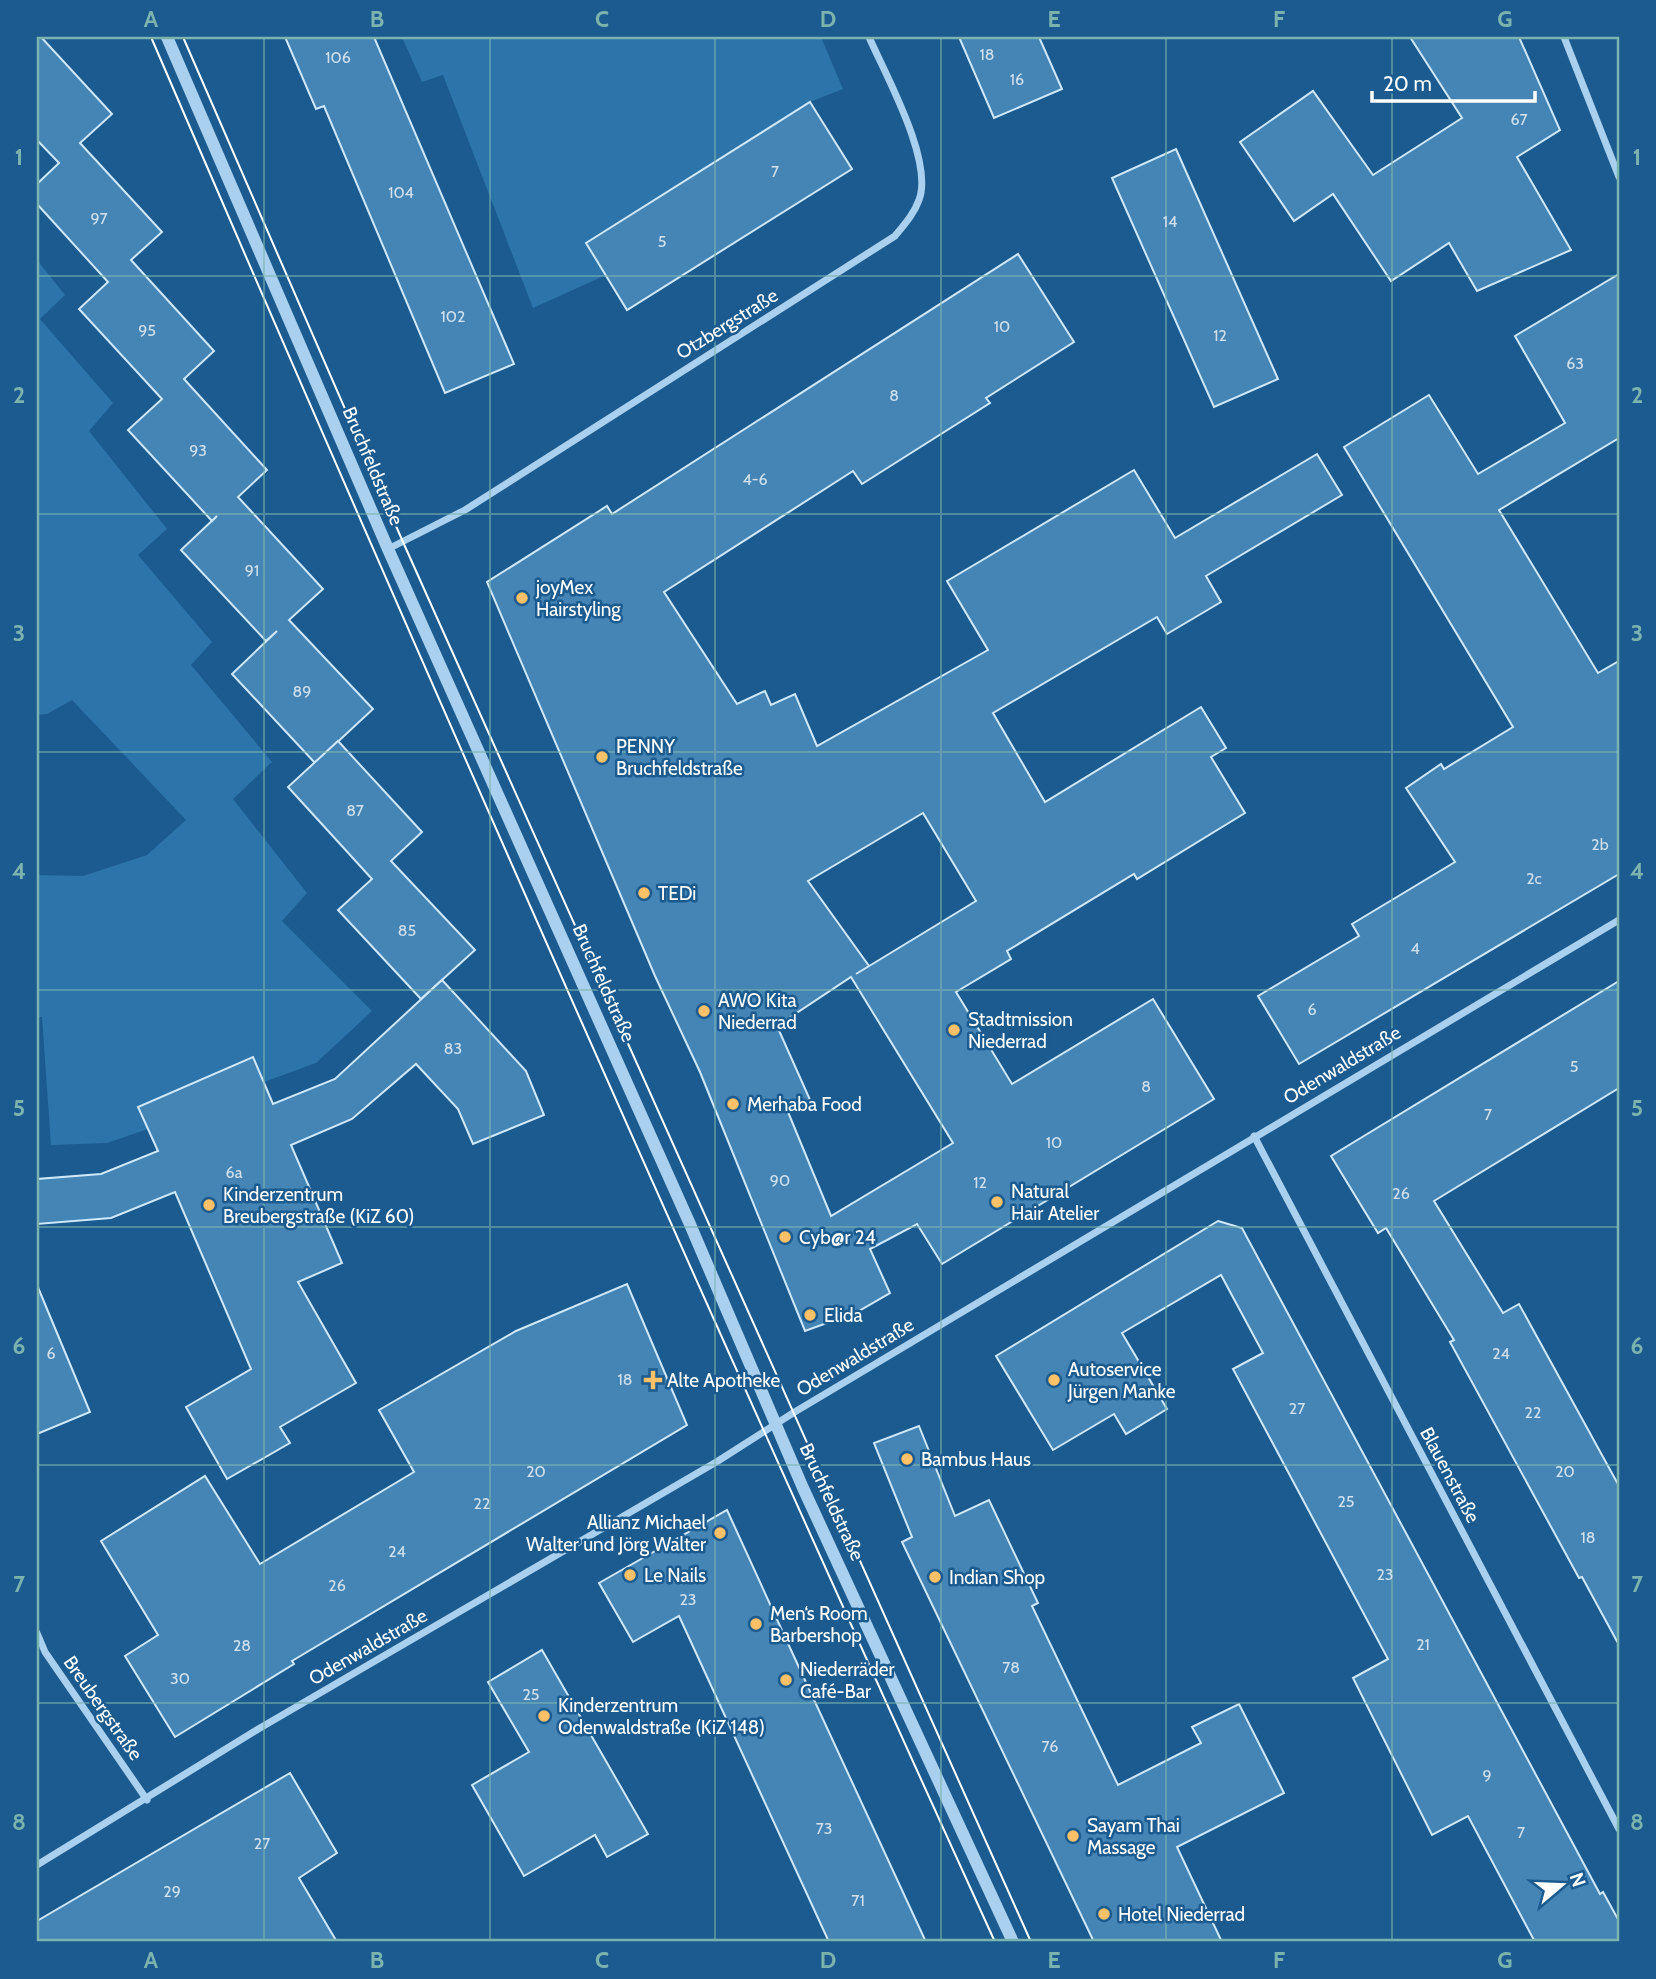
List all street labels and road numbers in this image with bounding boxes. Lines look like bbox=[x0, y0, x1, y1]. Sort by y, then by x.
street label: Otzbergstraße bbox=[672, 284, 782, 364]
street label: Bruchfeldstraße bbox=[338, 403, 408, 529]
street label: Bruchfeldstraße bbox=[568, 920, 640, 1046]
street label: Odenwaldstraße bbox=[1279, 1021, 1405, 1109]
street label: Odenwaldstraße bbox=[792, 1313, 918, 1401]
street label: Blauenstraße bbox=[1415, 1423, 1485, 1527]
street label: Bruchfeldstraße bbox=[795, 1440, 869, 1564]
street label: Odenwaldstraße bbox=[305, 1604, 432, 1690]
street label: Breubergstraße bbox=[59, 1651, 148, 1765]

